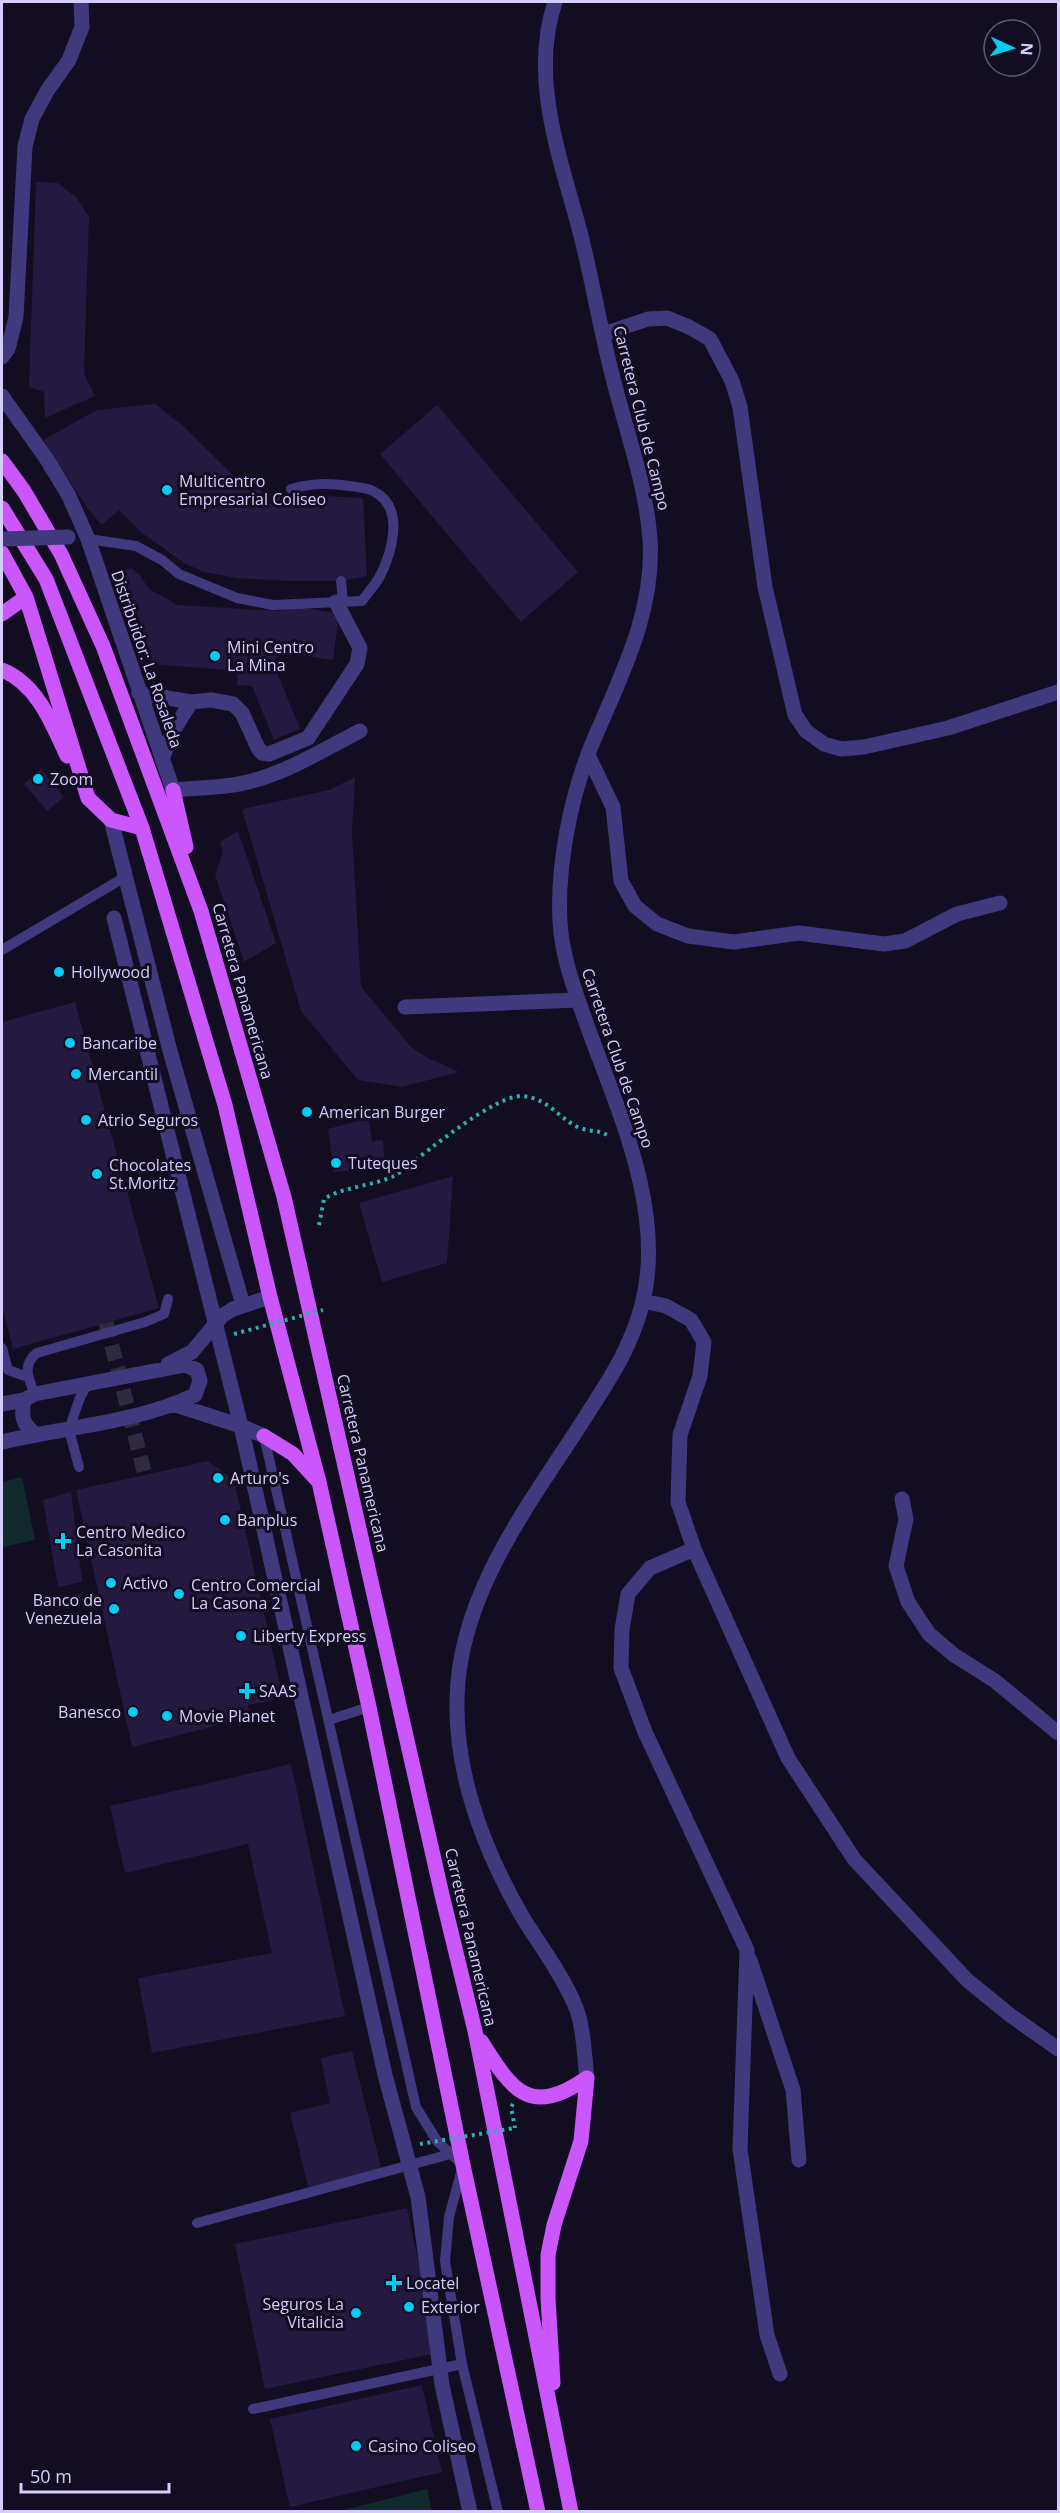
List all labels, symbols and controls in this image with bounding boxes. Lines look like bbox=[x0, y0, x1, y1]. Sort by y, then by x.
north arrow bbox=[982, 18, 1042, 78]
text: N bbox=[1016, 42, 1038, 56]
street label: Carretera Club de Campo bbox=[608, 323, 676, 513]
place label: Multicentro Empresarial Coliseo bbox=[179, 470, 326, 510]
marker: Multicentro Empresarial Coliseo bbox=[160, 483, 174, 497]
street label: Distribuidor: La Rosaleda bbox=[106, 567, 188, 751]
place label: Mini Centro La Mina bbox=[227, 636, 314, 676]
marker: Mini Centro La Mina bbox=[208, 649, 222, 663]
place label: Zoom bbox=[50, 768, 93, 790]
marker: Zoom bbox=[31, 772, 45, 786]
street label: Carretera Panamericana bbox=[207, 900, 279, 1082]
place label: Hollywood bbox=[71, 961, 150, 983]
marker: Hollywood bbox=[52, 965, 66, 979]
street label: Carretera Club de Campo bbox=[577, 965, 659, 1151]
place label: Bancaribe bbox=[82, 1032, 157, 1054]
marker: Bancaribe bbox=[63, 1036, 77, 1050]
place label: Mercantil bbox=[88, 1063, 158, 1085]
marker: Mercantil bbox=[69, 1067, 83, 1081]
place label: American Burger bbox=[319, 1101, 445, 1123]
marker: American Burger bbox=[300, 1105, 314, 1119]
place label: Atrio Seguros bbox=[98, 1109, 198, 1131]
marker: Atrio Seguros bbox=[79, 1113, 93, 1127]
place label: Tuteques bbox=[348, 1152, 418, 1174]
place label: Chocolates St.Moritz bbox=[109, 1154, 191, 1194]
marker: Tuteques bbox=[329, 1156, 343, 1170]
marker: Chocolates St.Moritz bbox=[90, 1167, 104, 1181]
street label: Carretera Panamericana bbox=[332, 1372, 394, 1554]
place label: Arturo's bbox=[230, 1467, 289, 1489]
marker: Arturo's bbox=[211, 1471, 225, 1485]
place label: Banplus bbox=[237, 1509, 297, 1531]
marker: Banplus bbox=[218, 1513, 232, 1527]
place label: Centro Medico La Casonita bbox=[76, 1521, 185, 1561]
marker: Centro Medico La Casonita bbox=[54, 1532, 72, 1550]
place label: Activo bbox=[123, 1572, 168, 1594]
place label: Centro Comercial La Casona 2 bbox=[191, 1574, 321, 1614]
marker: Activo bbox=[104, 1576, 118, 1590]
marker: Centro Comercial La Casona 2 bbox=[172, 1587, 186, 1601]
place label: Banco de Venezuela bbox=[25, 1589, 102, 1629]
marker: Banco de Venezuela bbox=[107, 1602, 121, 1616]
place label: Liberty Express bbox=[253, 1625, 366, 1647]
marker: Liberty Express bbox=[234, 1629, 248, 1643]
place label: SAAS bbox=[259, 1680, 297, 1702]
marker: SAAS bbox=[240, 1684, 254, 1698]
place label: Banesco bbox=[58, 1701, 121, 1723]
marker: Banesco bbox=[126, 1705, 140, 1719]
place label: Movie Planet bbox=[179, 1705, 276, 1727]
marker: Movie Planet bbox=[160, 1709, 174, 1723]
street label: Carretera Panamericana bbox=[440, 1846, 502, 2028]
place label: Locatel bbox=[406, 2272, 459, 2294]
marker: Locatel bbox=[387, 2276, 401, 2290]
place label: Seguros La Vitalicia bbox=[263, 2293, 344, 2333]
place label: Exterior bbox=[421, 2296, 480, 2318]
marker: Exterior bbox=[402, 2300, 416, 2314]
marker: Seguros La Vitalicia bbox=[349, 2306, 363, 2320]
place label: Casino Coliseo bbox=[368, 2435, 476, 2457]
marker: Casino Coliseo bbox=[349, 2439, 363, 2453]
scale bar bbox=[21, 2456, 170, 2494]
text: 50 m bbox=[30, 2464, 72, 2488]

